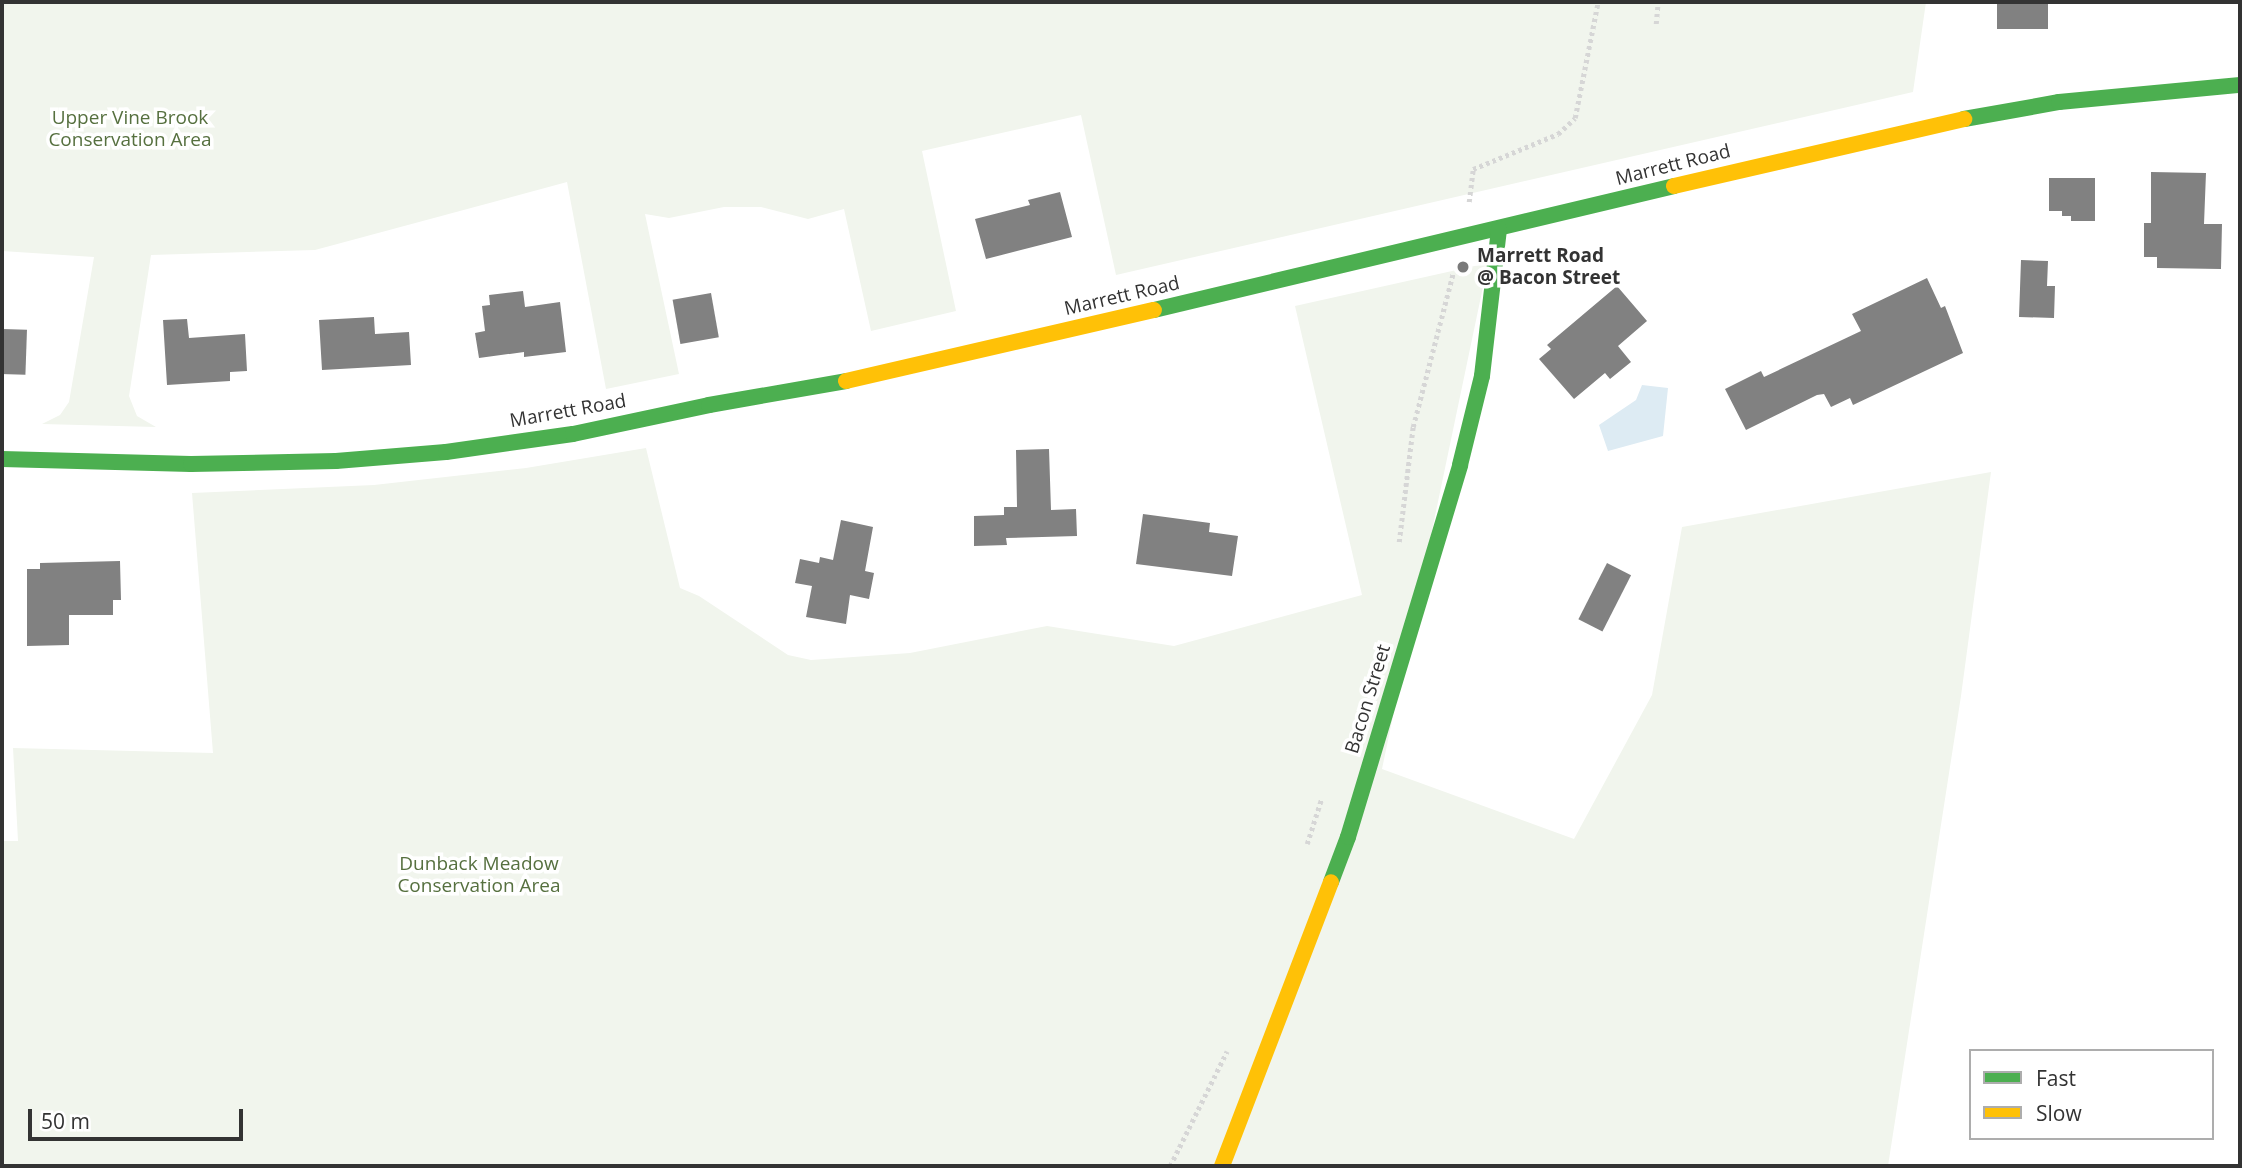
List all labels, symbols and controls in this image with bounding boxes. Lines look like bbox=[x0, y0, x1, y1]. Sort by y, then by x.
park label: Upper Vine Brook Conservation Area bbox=[48, 107, 212, 151]
street label: Marrett Road bbox=[1613, 140, 1733, 190]
place label: Marrett Road @ Bacon Street bbox=[1477, 245, 1620, 289]
marker: Marrett Road @ Bacon Street bbox=[1455, 259, 1471, 275]
street label: Marrett Road bbox=[1062, 272, 1182, 320]
street label: Marrett Road bbox=[508, 390, 628, 432]
street label: Bacon Street bbox=[1341, 642, 1395, 756]
park label: Dunback Meadow Conservation Area bbox=[397, 853, 561, 897]
legend bbox=[1969, 1049, 2214, 1140]
text: Fast bbox=[2036, 1064, 2076, 1092]
scale bar bbox=[32, 1094, 247, 1138]
text: Slow bbox=[2036, 1099, 2082, 1127]
text: 50 m bbox=[41, 1107, 90, 1135]

